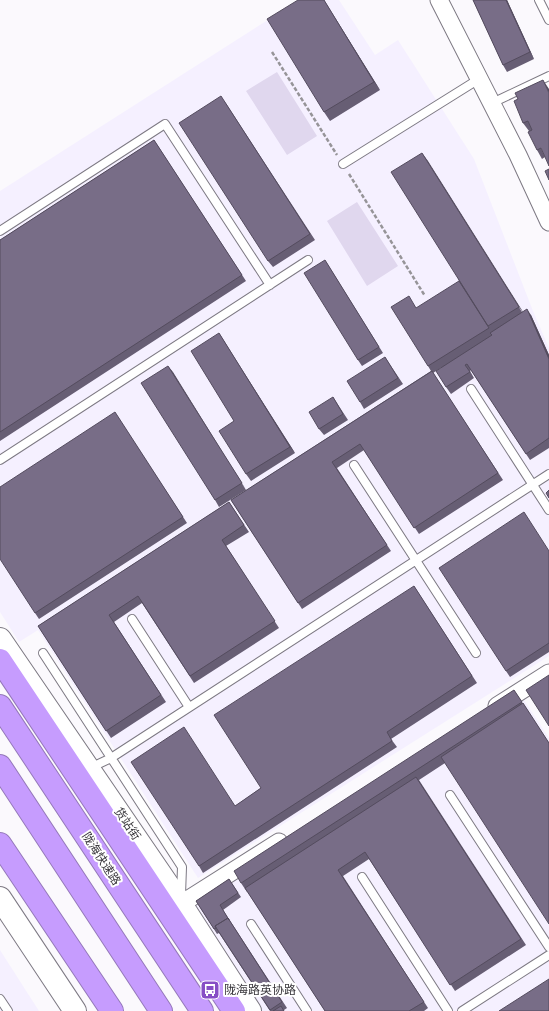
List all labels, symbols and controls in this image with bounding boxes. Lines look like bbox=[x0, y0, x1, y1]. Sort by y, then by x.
street label: 货站街 bbox=[111, 805, 143, 843]
street label: 陇海快速路 bbox=[78, 830, 124, 888]
bus stop icon: 陇海路英协路 bbox=[199, 979, 221, 1001]
place label: 陇海路英协路 bbox=[224, 983, 296, 998]

